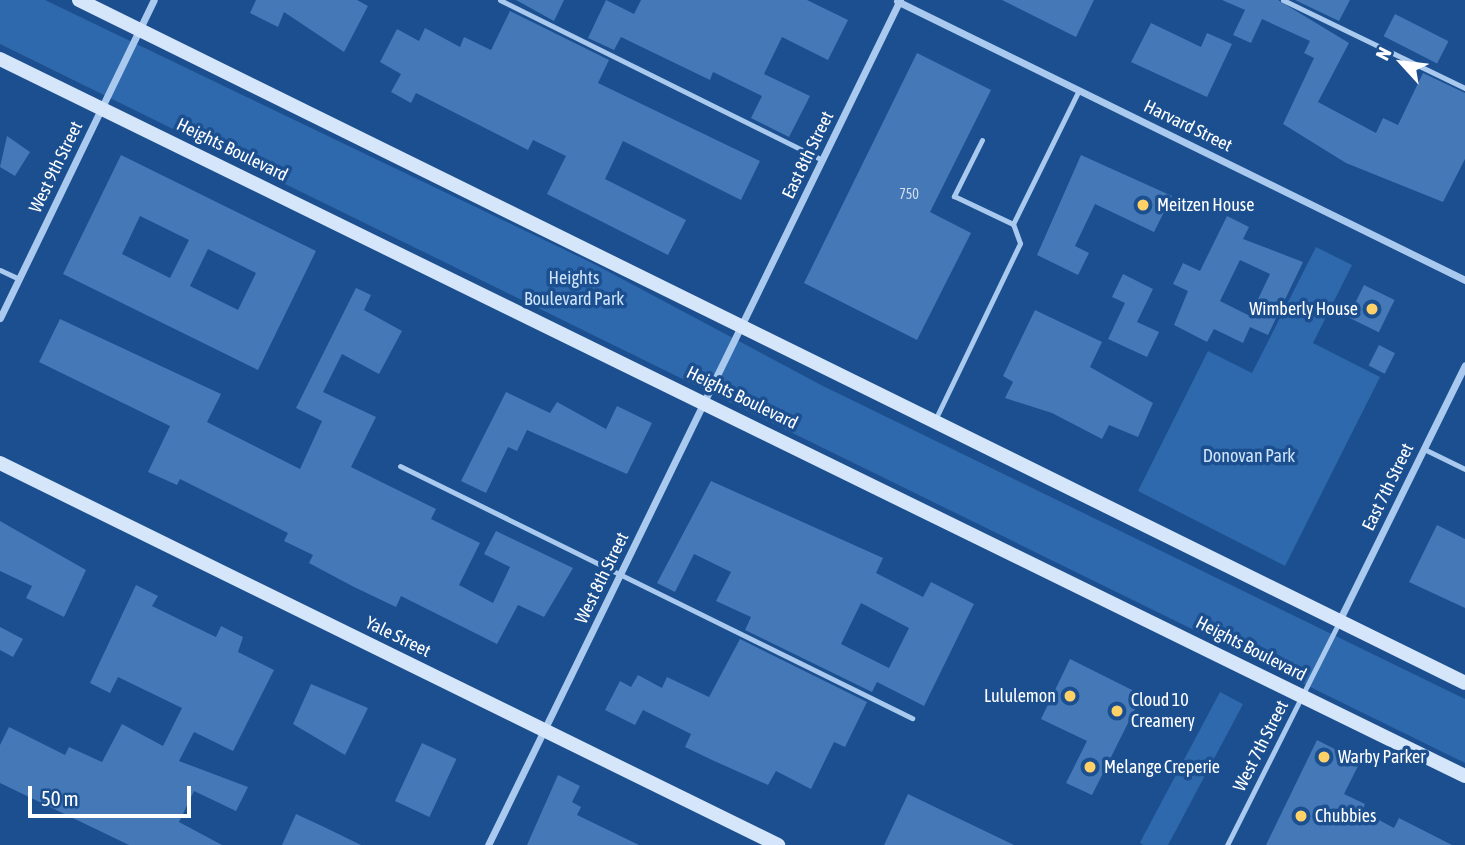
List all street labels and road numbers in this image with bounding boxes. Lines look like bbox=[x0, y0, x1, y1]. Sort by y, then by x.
street label: Harvard Street bbox=[1140, 95, 1236, 157]
street label: East 8th Street bbox=[778, 108, 838, 202]
street label: Heights Boulevard bbox=[173, 114, 291, 186]
street label: West 9th Street bbox=[25, 118, 87, 216]
street label: Heights Boulevard bbox=[683, 362, 801, 434]
street label: East 7th Street bbox=[1358, 440, 1418, 534]
street label: West 8th Street bbox=[571, 529, 633, 627]
street label: Yale Street bbox=[362, 612, 434, 662]
street label: Heights Boulevard bbox=[1192, 612, 1310, 686]
street label: West 7th Street bbox=[1229, 697, 1293, 795]

